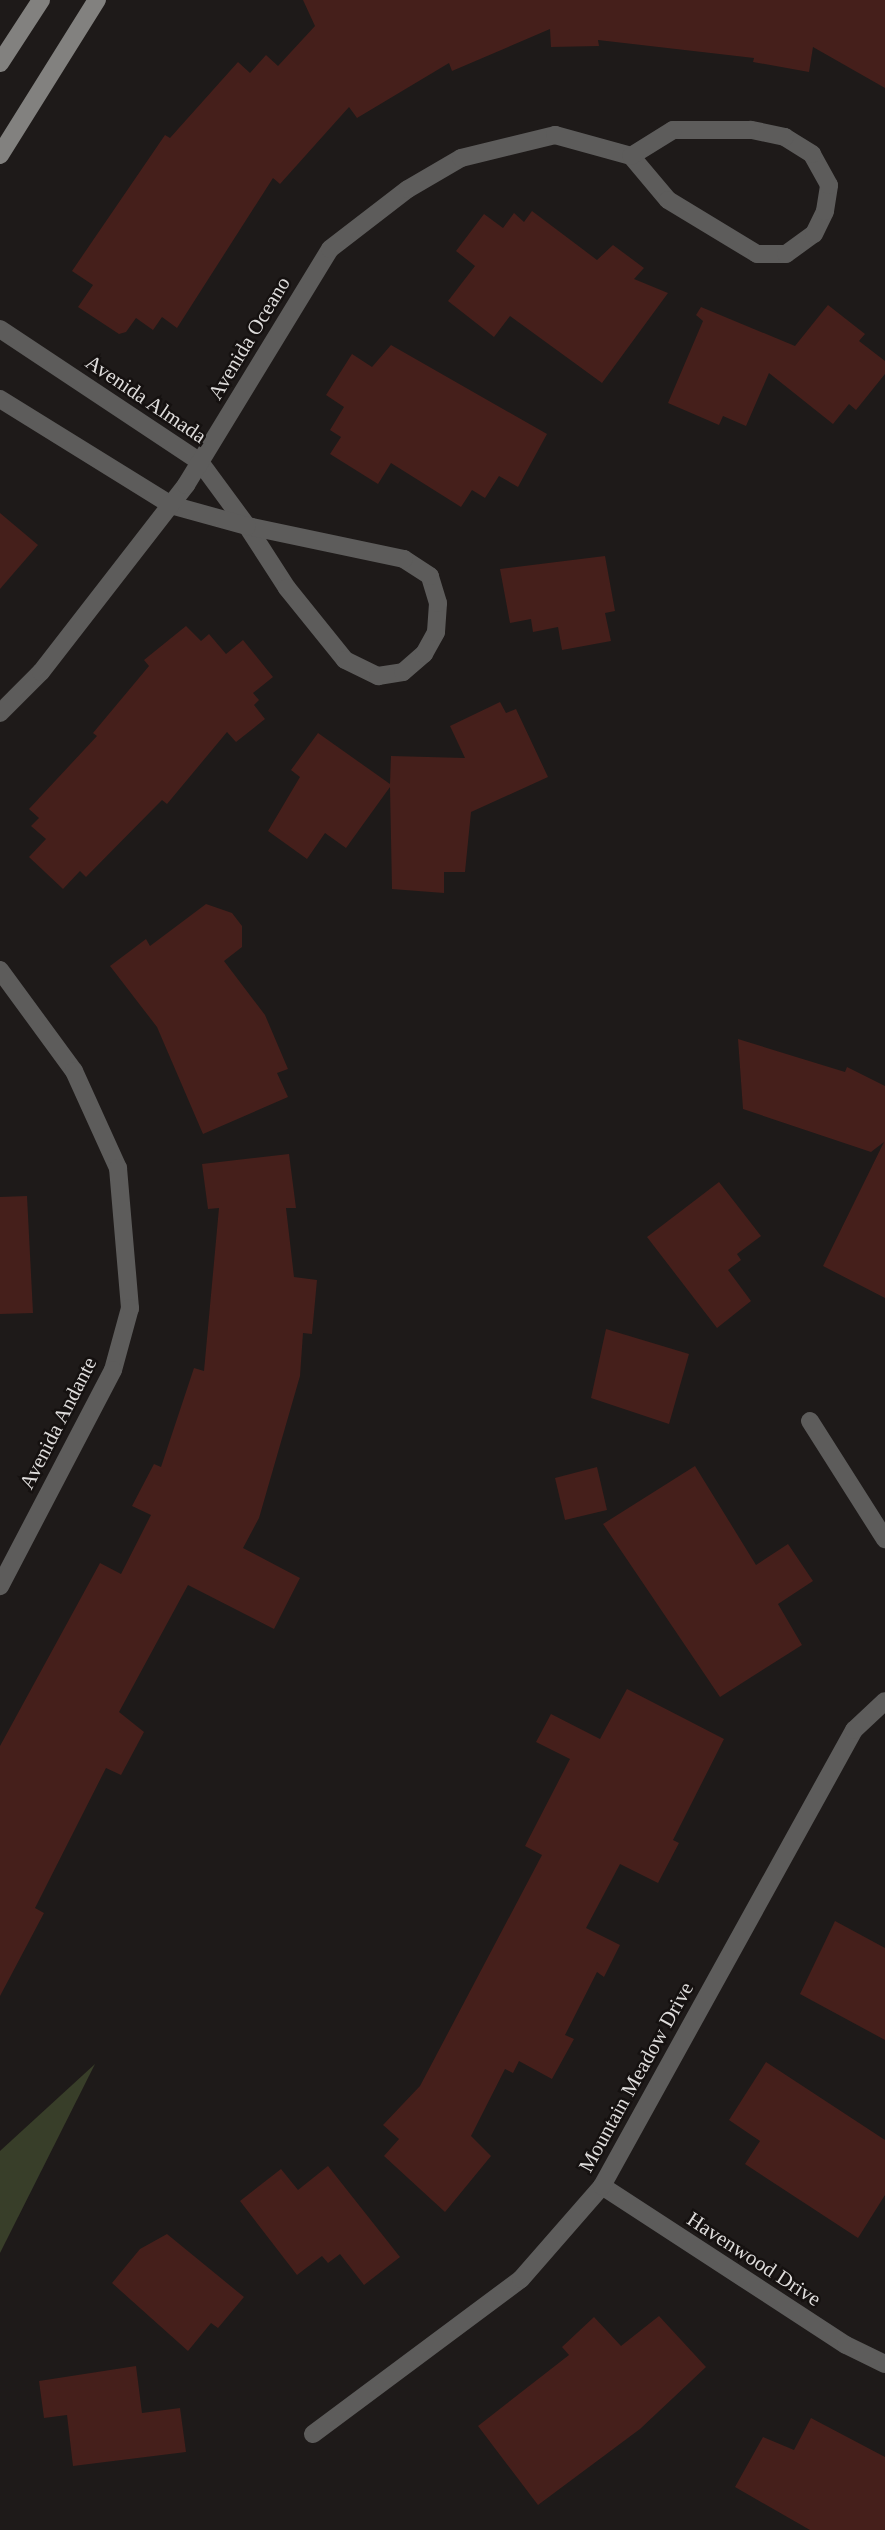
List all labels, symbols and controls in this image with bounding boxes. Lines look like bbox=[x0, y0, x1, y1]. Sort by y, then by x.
street label: Avenida Oceano bbox=[202, 272, 296, 404]
street label: Avenida Almada bbox=[80, 349, 212, 449]
street label: Avenida Andante bbox=[14, 1352, 102, 1494]
street label: Mountain Meadow Drive bbox=[573, 1978, 699, 2176]
street label: Havenwood Drive bbox=[682, 2206, 826, 2312]

